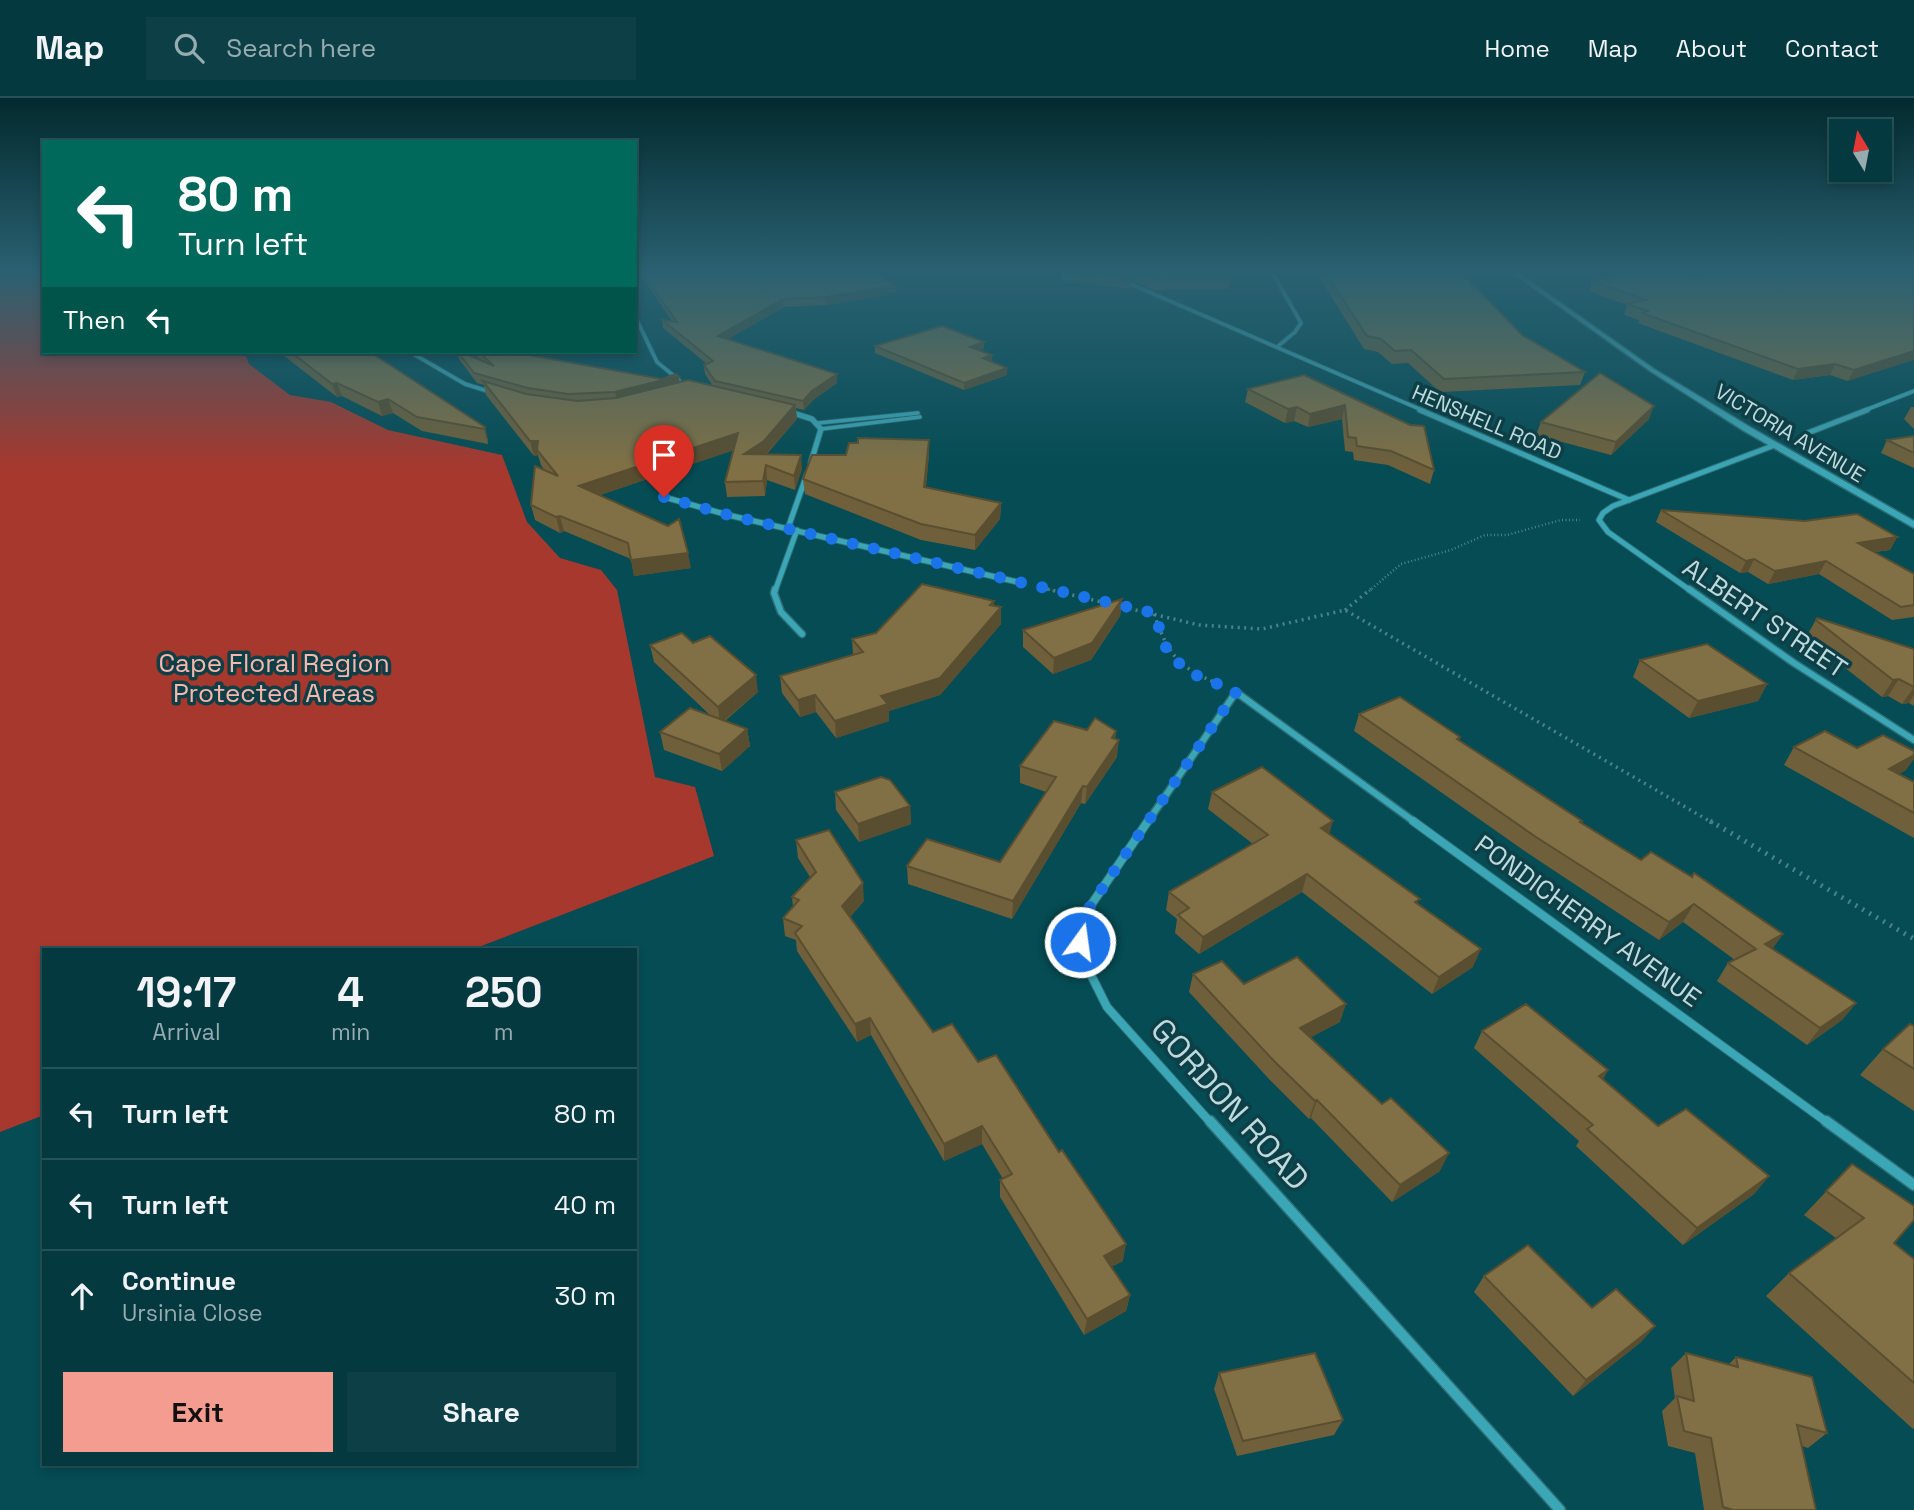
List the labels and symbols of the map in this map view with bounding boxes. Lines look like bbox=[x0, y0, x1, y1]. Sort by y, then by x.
north arrow bbox=[1829, 119, 1892, 182]
street label: HENSHELL ROAD bbox=[1408, 378, 1566, 466]
street label: VICTORIA AVENUE bbox=[1710, 378, 1870, 488]
pin bbox=[634, 425, 694, 497]
street label: ALBERT STREET bbox=[1676, 550, 1854, 686]
park label: Cape Floral Region Protected Areas bbox=[158, 646, 390, 710]
street label: PONDICHERRY AVENUE bbox=[1468, 827, 1708, 1015]
position arrow bbox=[1043, 905, 1117, 979]
street label: GORDON ROAD bbox=[1142, 1010, 1318, 1198]

